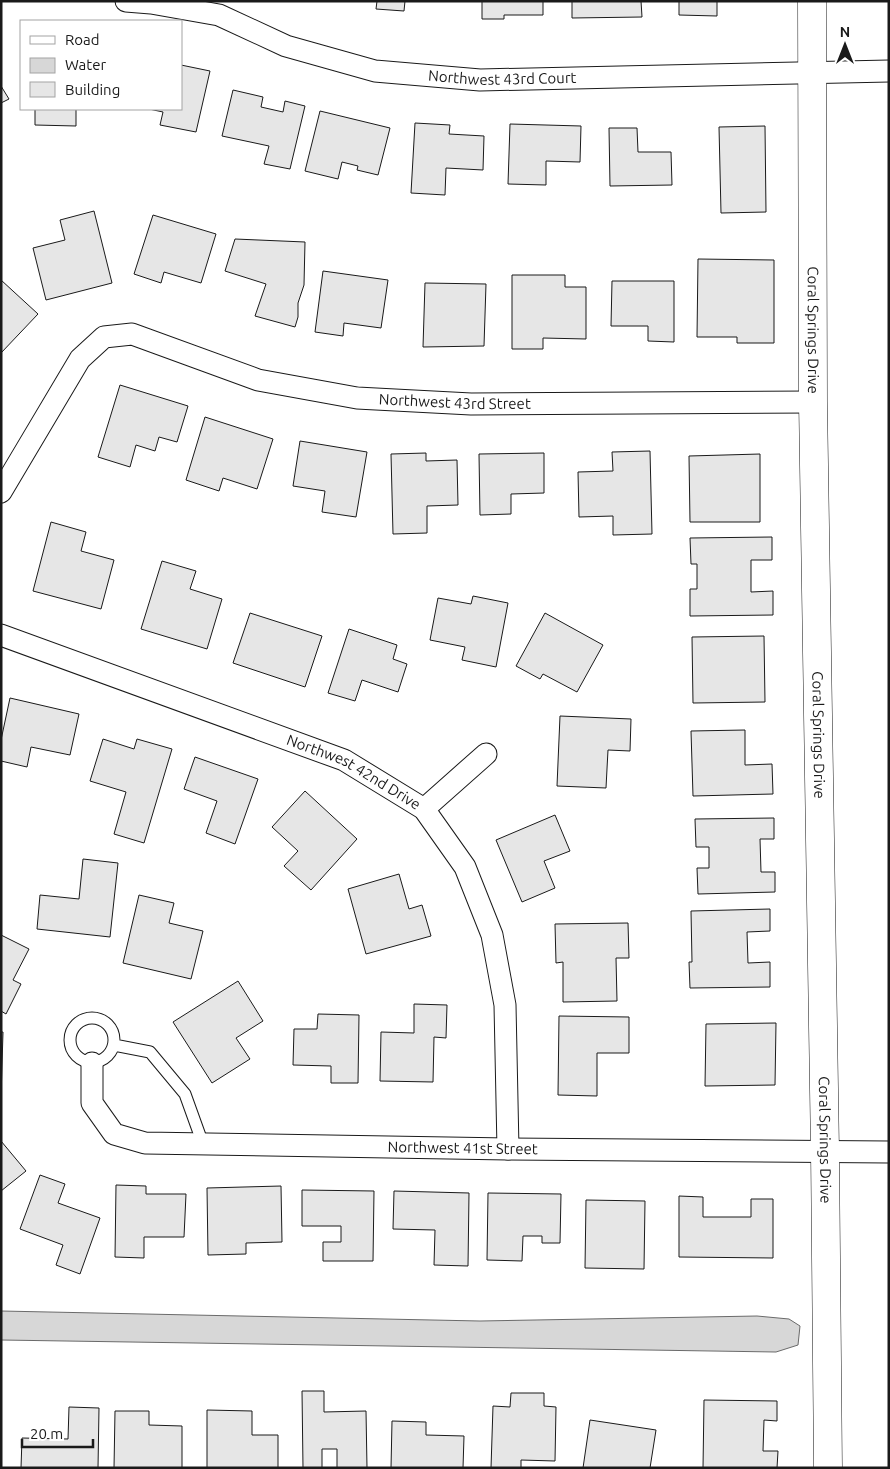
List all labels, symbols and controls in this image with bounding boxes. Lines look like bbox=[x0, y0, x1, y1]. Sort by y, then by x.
legend bbox=[20, 20, 182, 110]
north arrow bbox=[820, 20, 870, 70]
text: N bbox=[840, 24, 850, 40]
text: Road bbox=[65, 31, 100, 48]
text: Water bbox=[65, 56, 106, 73]
street label: Northwest 43rd Court bbox=[428, 67, 577, 88]
text: Building bbox=[65, 81, 120, 98]
street label: Coral Springs Drive bbox=[805, 266, 822, 394]
street label: Northwest 43rd Street bbox=[378, 390, 531, 412]
street label: Coral Springs Drive bbox=[809, 671, 828, 799]
street label: Northwest 42nd Drive bbox=[285, 731, 424, 813]
street label: Coral Springs Drive bbox=[816, 1076, 834, 1204]
street label: Northwest 41st Street bbox=[387, 1138, 538, 1157]
scale bar bbox=[22, 1416, 94, 1448]
text: 20 m bbox=[30, 1425, 63, 1442]

